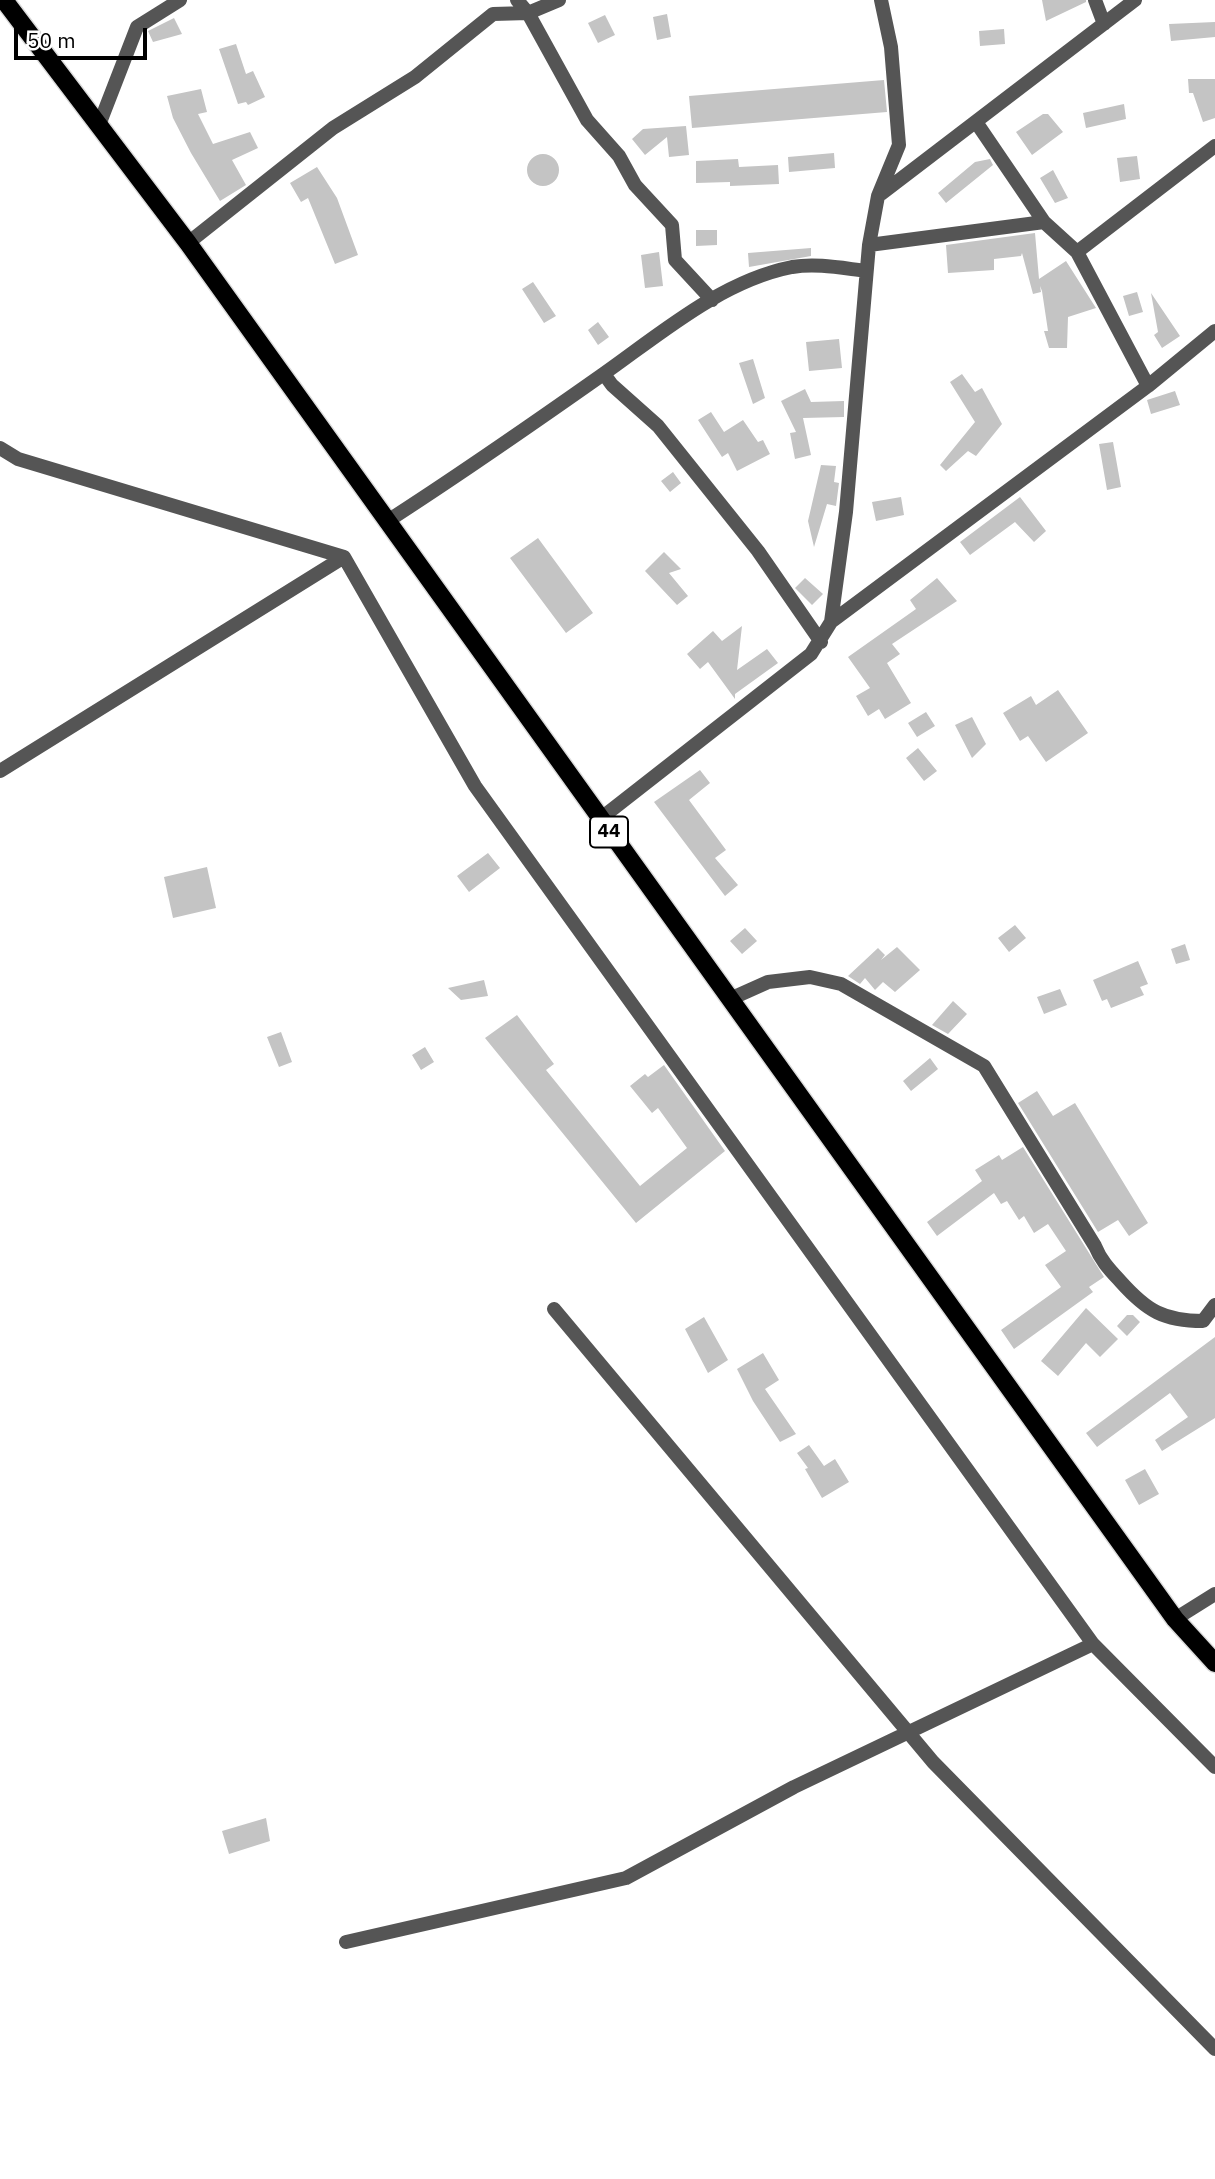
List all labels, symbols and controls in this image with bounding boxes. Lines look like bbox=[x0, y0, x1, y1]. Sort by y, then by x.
scale bar bbox=[18, 14, 150, 58]
text: 50 m bbox=[27, 26, 76, 54]
road number: 44 bbox=[590, 817, 628, 848]

